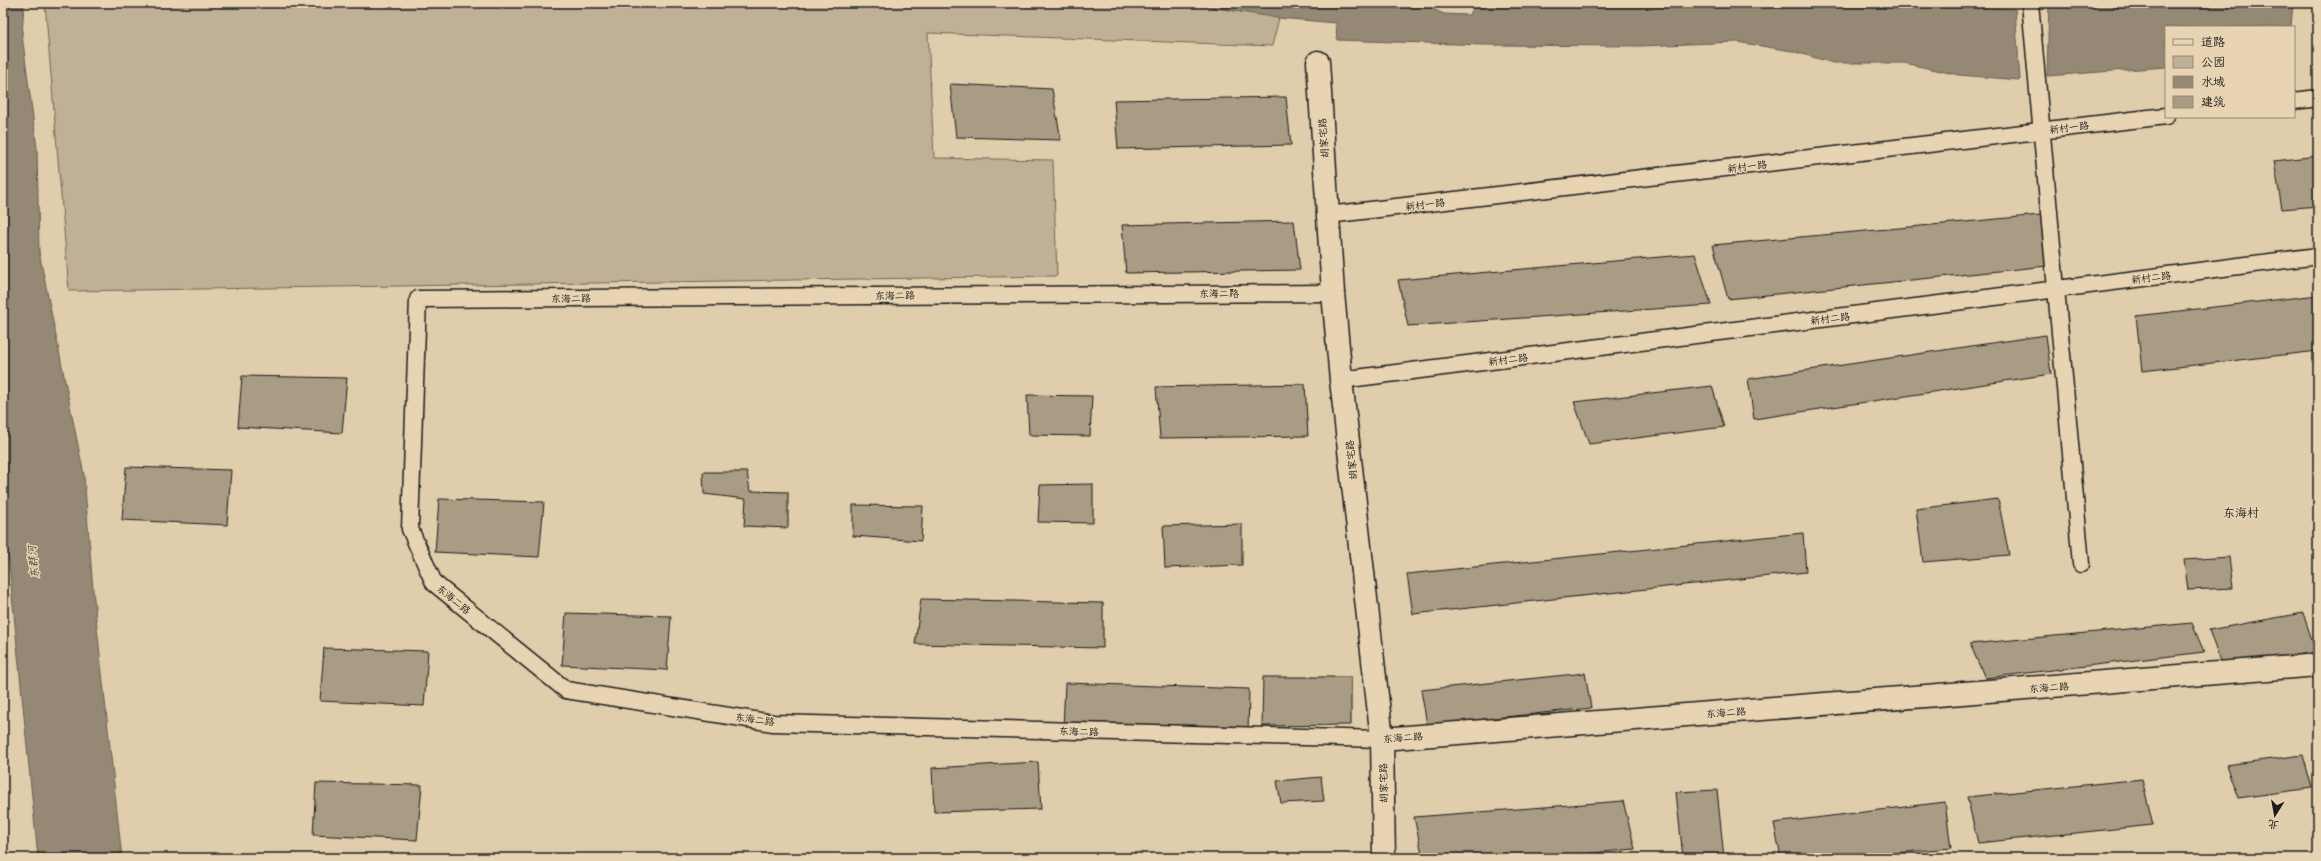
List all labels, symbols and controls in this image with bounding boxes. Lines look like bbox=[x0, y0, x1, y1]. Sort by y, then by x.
legend bbox=[2165, 26, 2295, 118]
text: 道路 bbox=[2201, 35, 2225, 50]
text: 公园 bbox=[2201, 55, 2225, 70]
text: 水域 bbox=[2201, 75, 2225, 90]
text: 建筑 bbox=[2201, 95, 2225, 110]
street label: 胡家宅路 bbox=[1317, 118, 1331, 158]
street label: 新村一路 bbox=[2049, 120, 2090, 136]
street label: 新村一路 bbox=[1727, 159, 1768, 175]
street label: 新村一路 bbox=[1405, 197, 1446, 213]
street label: 新村二路 bbox=[2131, 270, 2172, 286]
street label: 东海二路 bbox=[1199, 288, 1239, 300]
street label: 东海二路 bbox=[875, 290, 915, 302]
street label: 东海二路 bbox=[551, 293, 591, 305]
street label: 新村二路 bbox=[1810, 311, 1851, 327]
street label: 新村二路 bbox=[1488, 352, 1529, 368]
street label: 胡家宅路 bbox=[1344, 439, 1360, 480]
district label: 东海村 bbox=[2223, 506, 2259, 521]
water label: 东群河 bbox=[25, 543, 42, 579]
street label: 东海二路 bbox=[434, 583, 473, 617]
street label: 东海二路 bbox=[2029, 681, 2069, 695]
street label: 东海二路 bbox=[1706, 706, 1746, 720]
street label: 东海二路 bbox=[734, 711, 776, 729]
street label: 东海二路 bbox=[1059, 725, 1099, 739]
street label: 东海二路 bbox=[1383, 731, 1423, 745]
street label: 胡家宅路 bbox=[1378, 763, 1390, 803]
north arrow bbox=[2255, 795, 2295, 835]
text: 北 bbox=[2267, 817, 2280, 832]

